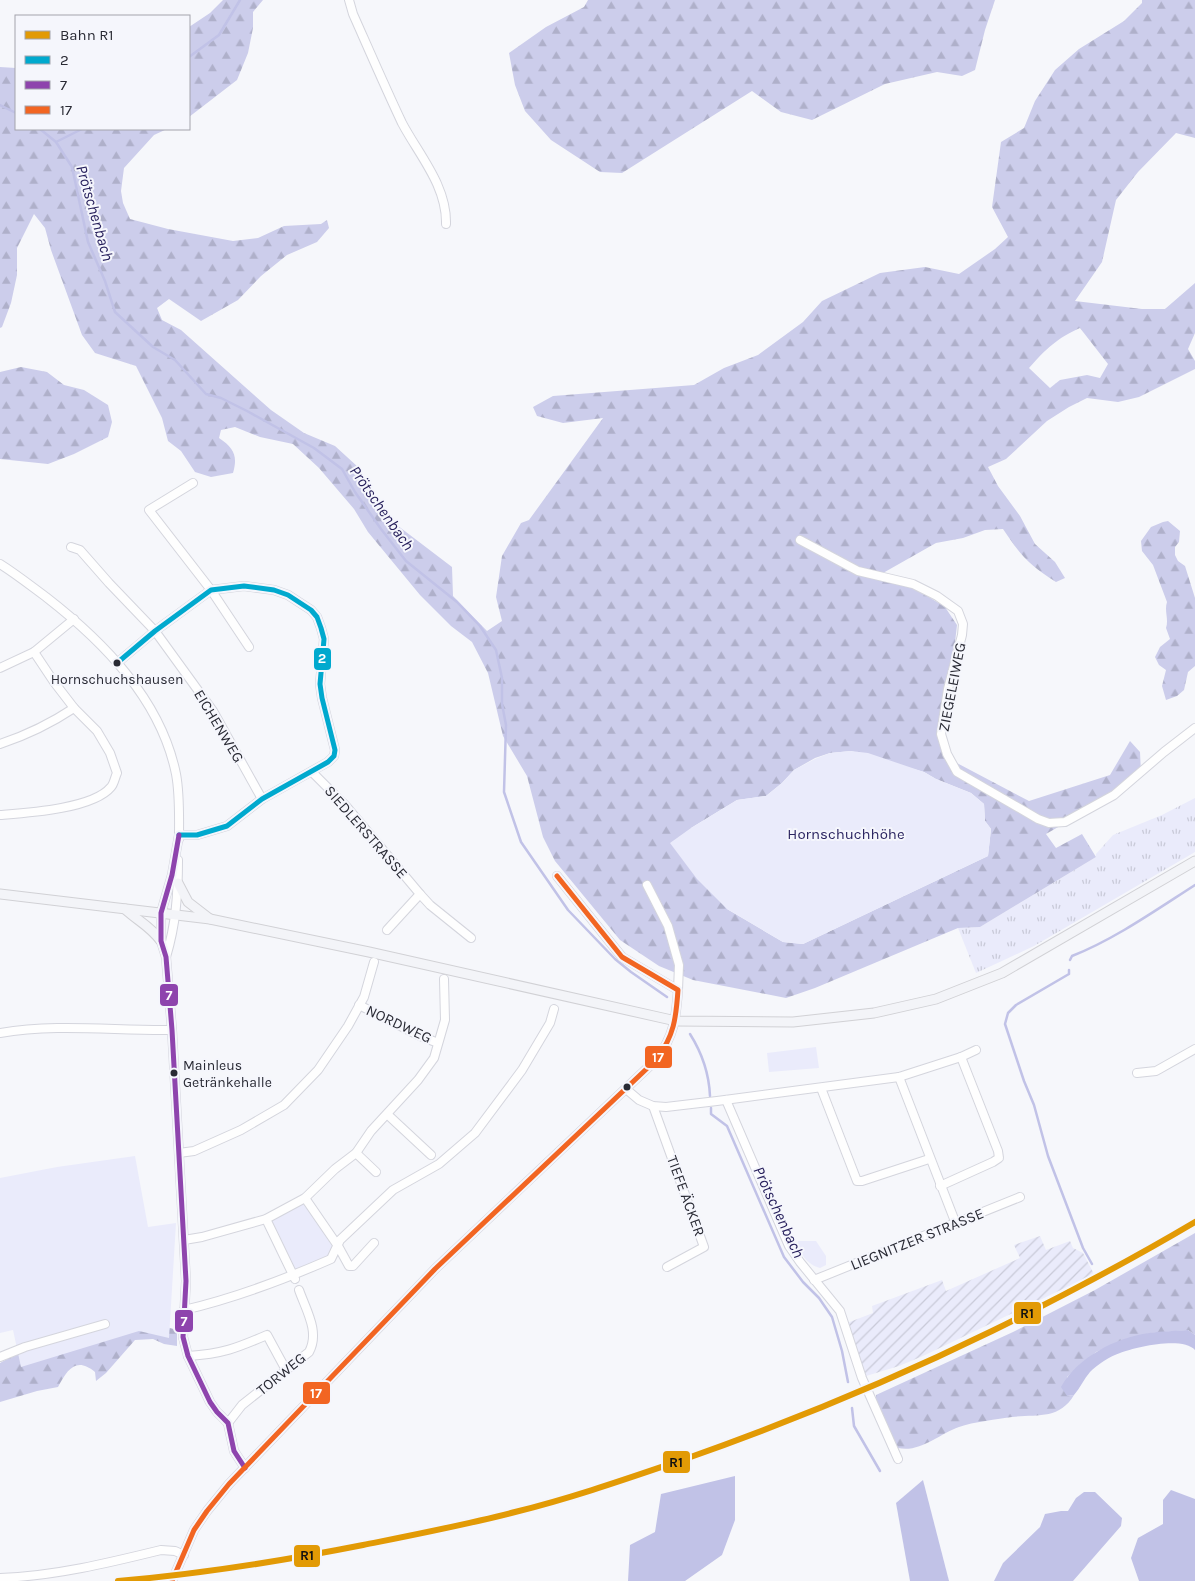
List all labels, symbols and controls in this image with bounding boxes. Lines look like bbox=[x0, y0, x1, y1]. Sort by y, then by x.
legend bbox=[15, 15, 190, 130]
text: Bahn R1 bbox=[60, 26, 113, 44]
text: 2 bbox=[60, 51, 69, 69]
text: 7 bbox=[60, 76, 67, 94]
text: 17 bbox=[60, 101, 72, 119]
water label: Prötschenbach bbox=[72, 163, 118, 263]
water label: Prötschenbach bbox=[346, 462, 418, 554]
street label: ZIEGELEIWEG bbox=[935, 641, 969, 733]
line badge: 2 bbox=[313, 647, 332, 671]
text: 2 bbox=[318, 650, 326, 667]
marker: Hornschuchshausen bbox=[112, 658, 122, 668]
place label: Hornschuchshausen bbox=[51, 671, 183, 688]
street label: EICHENWEG bbox=[190, 686, 248, 766]
street label: SIEDLERSTRASSE bbox=[321, 782, 411, 882]
park label: Hornschuchhöhe bbox=[787, 825, 905, 843]
line badge: 7 bbox=[159, 983, 179, 1007]
text: 7 bbox=[166, 987, 173, 1004]
street label: NORDWEG bbox=[363, 1001, 435, 1047]
line badge: 17 bbox=[644, 1045, 673, 1069]
text: 17 bbox=[652, 1049, 664, 1066]
place label: Mainleus Getränkehalle bbox=[183, 1057, 272, 1091]
marker: Mainleus Getränkehalle bbox=[169, 1068, 179, 1078]
unlabelled marker bbox=[622, 1082, 632, 1092]
street label: TIEFE ÄCKER bbox=[663, 1153, 709, 1239]
water label: Prötschenbach bbox=[749, 1163, 809, 1261]
street label: LIEGNITZER STRASSE bbox=[848, 1204, 986, 1274]
line badge: R1 bbox=[1013, 1301, 1042, 1325]
text: R1 bbox=[1020, 1305, 1034, 1322]
line badge: 7 bbox=[174, 1309, 194, 1333]
text: 7 bbox=[181, 1313, 188, 1330]
street label: TORWEG bbox=[253, 1349, 309, 1399]
line badge: 17 bbox=[302, 1381, 331, 1405]
text: 17 bbox=[310, 1385, 322, 1402]
line badge: R1 bbox=[662, 1450, 691, 1474]
text: R1 bbox=[669, 1454, 683, 1471]
line badge: R1 bbox=[293, 1544, 321, 1568]
text: R1 bbox=[300, 1547, 314, 1564]

